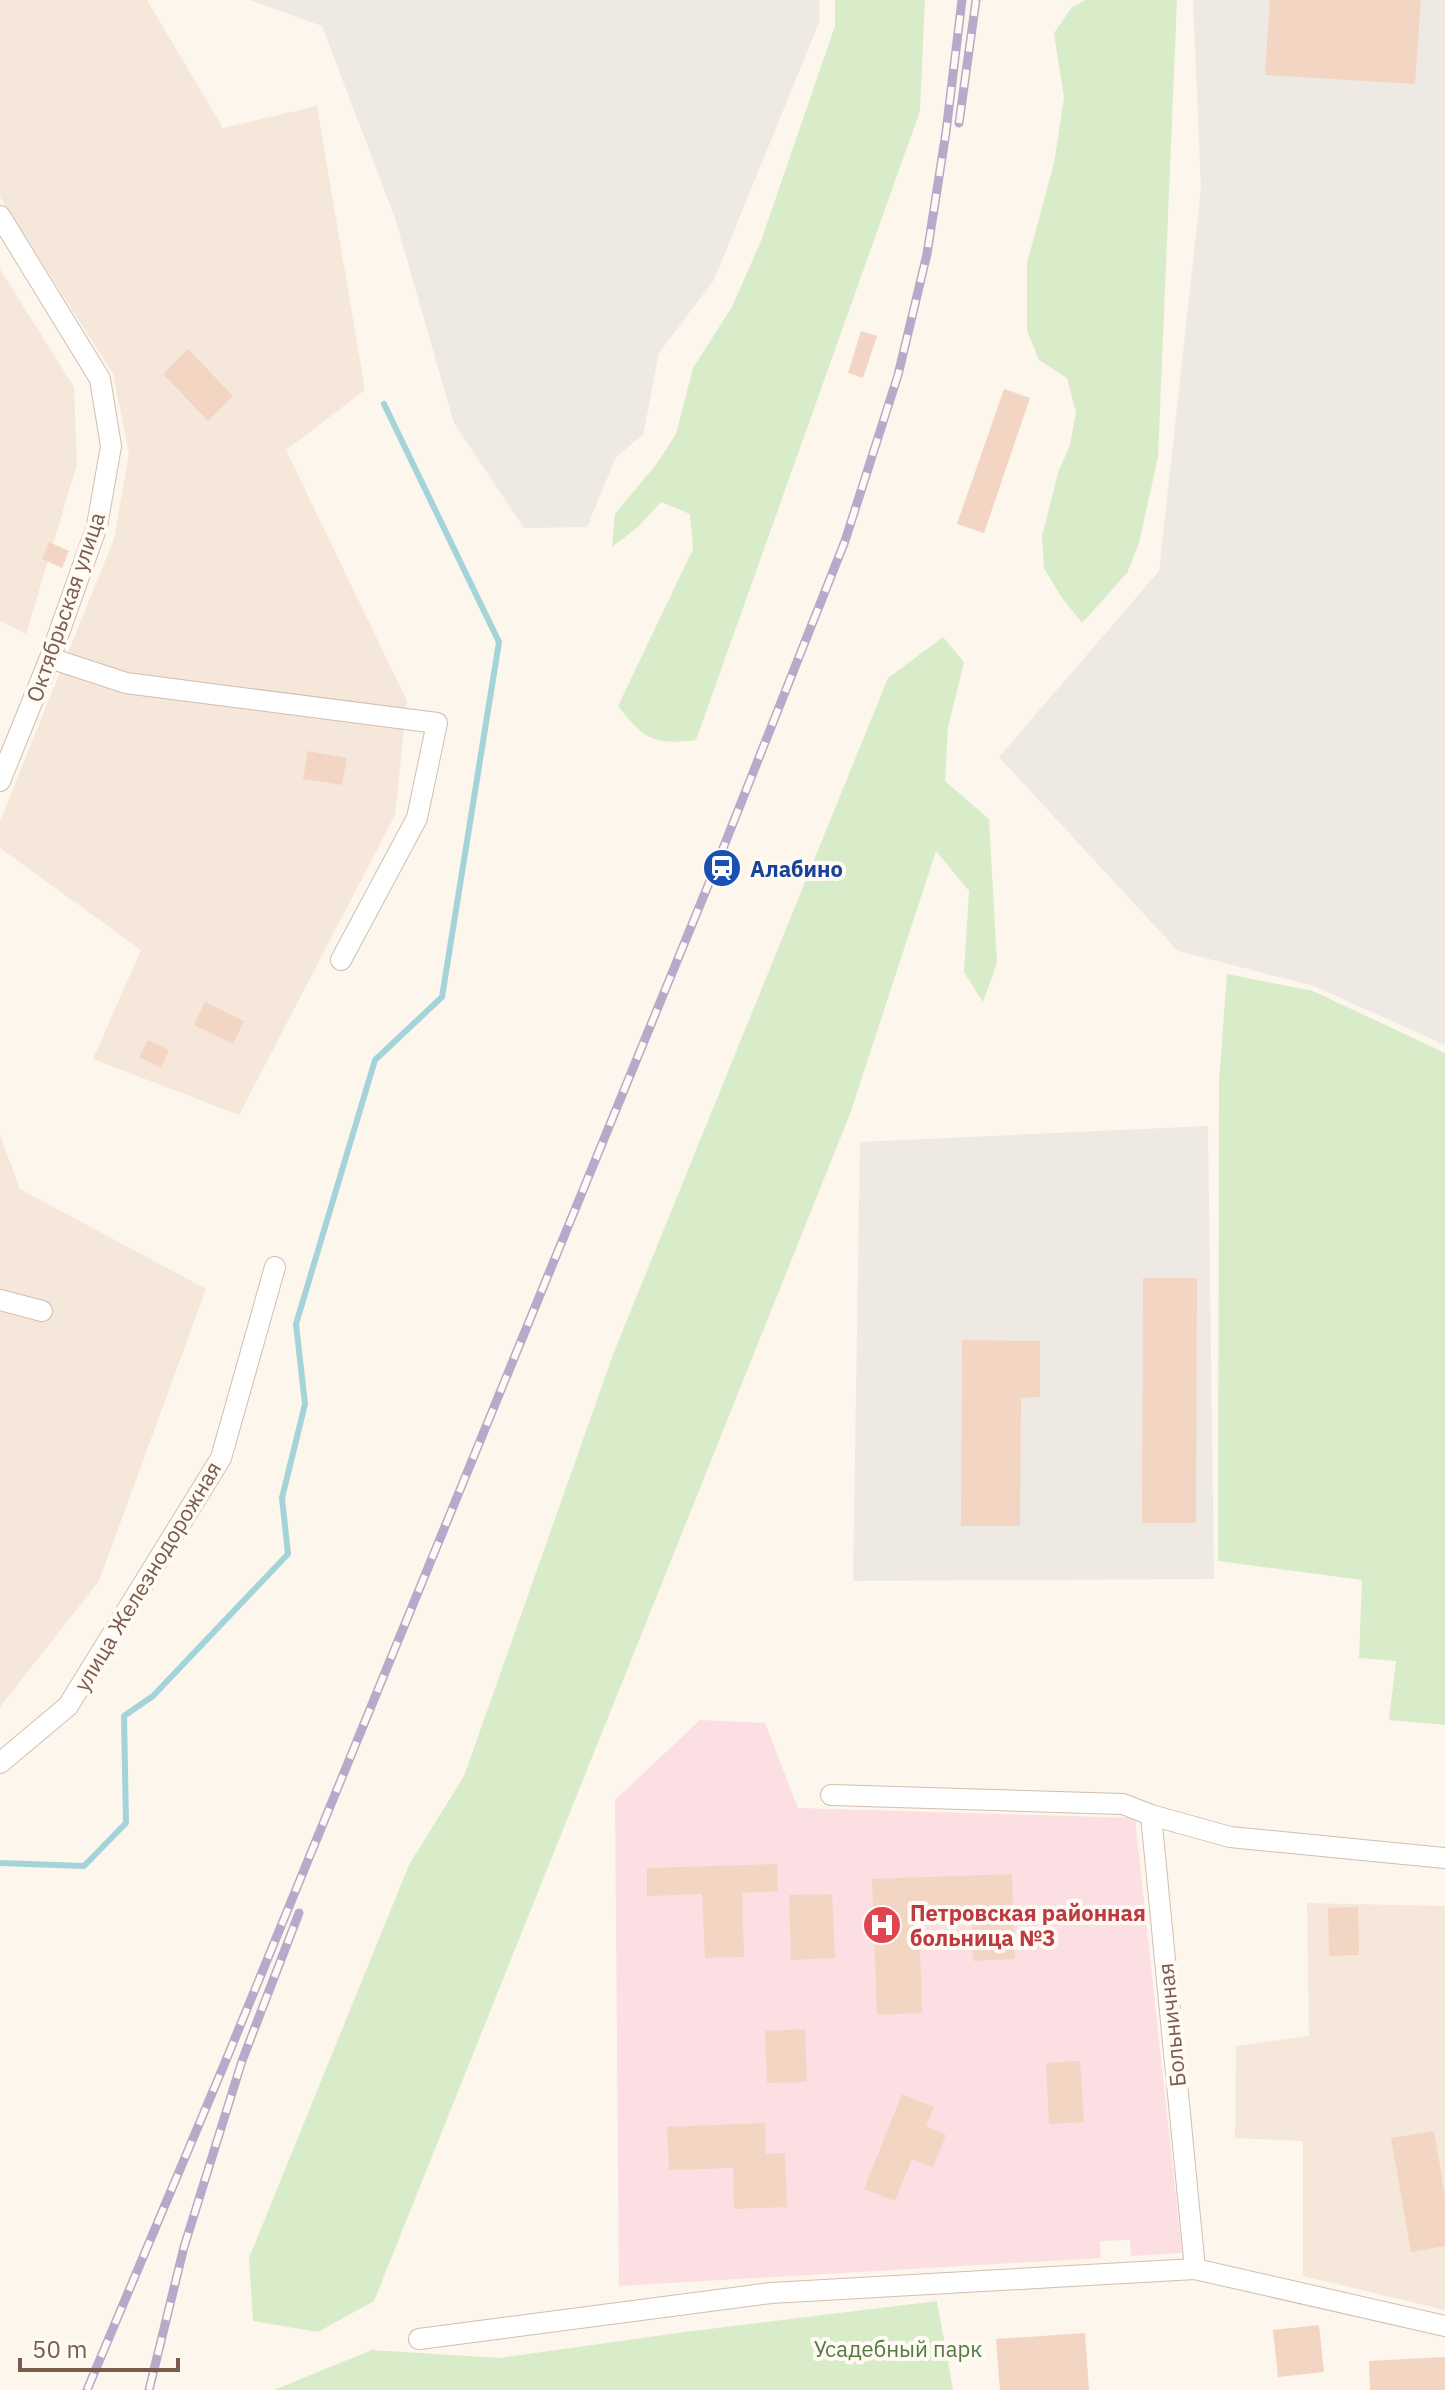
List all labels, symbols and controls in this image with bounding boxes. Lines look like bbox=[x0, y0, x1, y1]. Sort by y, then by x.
street label: Октябрьская улица bbox=[19, 508, 111, 706]
station icon: Алабино bbox=[701, 847, 743, 889]
place label: Алабино bbox=[750, 854, 843, 883]
street label: улица Железнодорожная bbox=[67, 1456, 227, 1696]
place label: Петровская районная больница №3 bbox=[910, 1898, 1146, 1952]
hospital icon: Петровская районная больница №3 bbox=[861, 1904, 903, 1946]
street label: Больничная bbox=[1150, 1962, 1192, 2088]
scale bar bbox=[20, 2322, 178, 2372]
text: 50 m bbox=[32, 2333, 87, 2365]
park label: Усадебный парк bbox=[814, 2334, 982, 2363]

